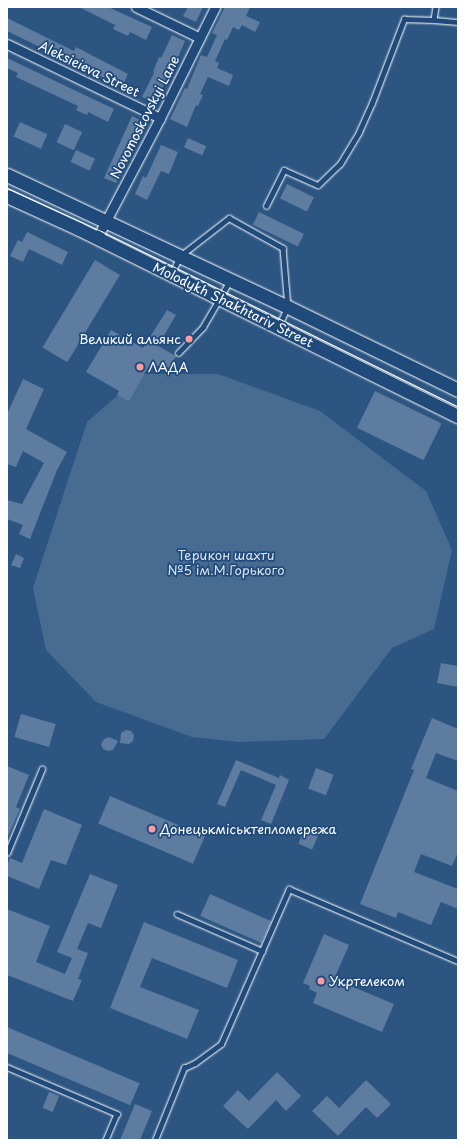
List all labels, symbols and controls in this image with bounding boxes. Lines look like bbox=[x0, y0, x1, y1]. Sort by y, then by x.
street label: Aleksieieva Street bbox=[35, 38, 143, 100]
street label: Novomoskovskyi Lane bbox=[107, 52, 183, 182]
street label: Molodykh Shakhtariv Street bbox=[150, 259, 316, 351]
place label: Великий альянс bbox=[79, 331, 181, 347]
marker: Великий альянс bbox=[184, 334, 194, 344]
place label: ЛАДА bbox=[148, 359, 188, 375]
marker: ЛАДА bbox=[135, 362, 145, 372]
park label: Терикон шахти №5 ім.М.Горького bbox=[167, 548, 285, 579]
place label: Донецькміськтепломережа bbox=[160, 821, 336, 837]
marker: Донецькміськтепломережа bbox=[147, 824, 157, 834]
place label: Укртелеком bbox=[329, 973, 405, 989]
marker: Укртелеком bbox=[316, 976, 326, 986]

